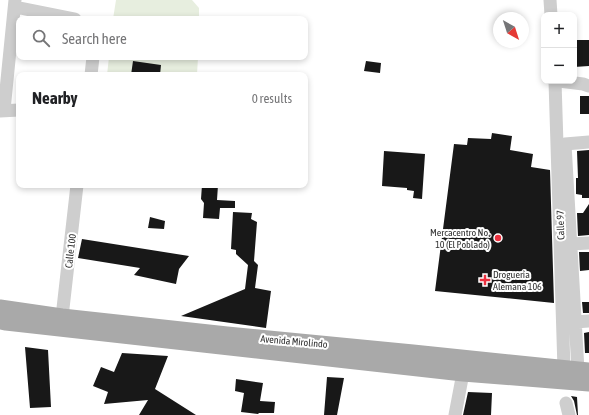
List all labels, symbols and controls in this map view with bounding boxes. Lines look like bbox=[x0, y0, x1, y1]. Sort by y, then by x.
north arrow bbox=[493, 12, 529, 48]
map controls bbox=[541, 12, 577, 84]
button: + bbox=[541, 12, 577, 48]
search box bbox=[16, 16, 308, 60]
icon: search bbox=[30, 27, 52, 49]
text: Search here bbox=[62, 30, 127, 47]
button: − bbox=[541, 48, 577, 84]
text: Nearby bbox=[32, 88, 78, 108]
text: 0 results bbox=[252, 91, 292, 106]
street label: Calle 97 bbox=[554, 210, 567, 240]
place label: Mercacentro No. 10 (El Poblado) bbox=[430, 227, 490, 250]
street label: Calle 100 bbox=[63, 233, 78, 269]
marker: Mercacentro No. 10 (El Poblado) bbox=[493, 233, 503, 243]
place label: Droguería Alemana 106 bbox=[493, 269, 542, 292]
marker: Droguería Alemana 106 bbox=[480, 275, 490, 285]
street label: Avenida Mirolindo bbox=[260, 333, 328, 350]

